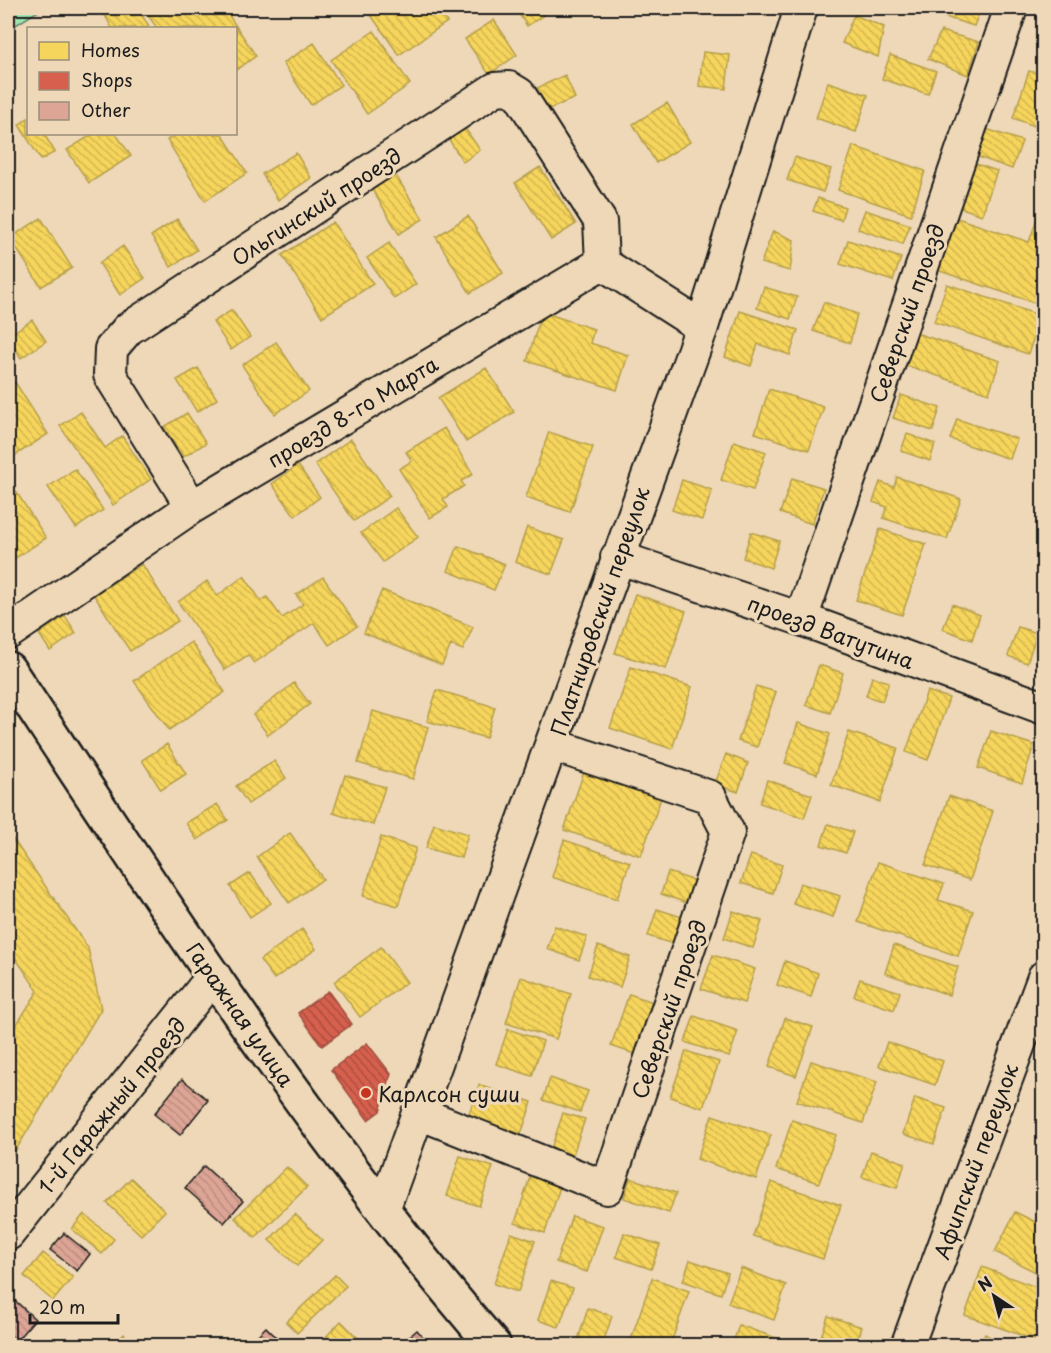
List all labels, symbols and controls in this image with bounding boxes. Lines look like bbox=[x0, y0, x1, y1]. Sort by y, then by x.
legend bbox=[27, 27, 237, 135]
text: Homes bbox=[81, 36, 139, 63]
text: Shops bbox=[81, 66, 132, 93]
text: Other bbox=[81, 96, 131, 123]
street label: Ольгинский проезд bbox=[225, 139, 407, 273]
street label: Северский проезд bbox=[860, 219, 952, 407]
street label: проезд 8-го Марта bbox=[260, 347, 444, 475]
street label: Платнировский переулок bbox=[541, 482, 657, 740]
street label: проезд Ватутина bbox=[743, 586, 919, 676]
street label: Северский проезд bbox=[622, 915, 714, 1103]
street label: Гаражная улица bbox=[179, 935, 303, 1093]
street label: 1-й Гаражный проезд bbox=[29, 1010, 193, 1200]
street label: Афипский переулок bbox=[925, 1058, 1025, 1263]
place label: Карлсон суши bbox=[378, 1077, 520, 1109]
marker: Карлсон суши bbox=[359, 1086, 373, 1100]
north arrow bbox=[964, 1266, 1024, 1326]
text: N bbox=[972, 1270, 997, 1296]
scale bar bbox=[30, 1287, 118, 1325]
text: 20 m bbox=[39, 1293, 85, 1320]

